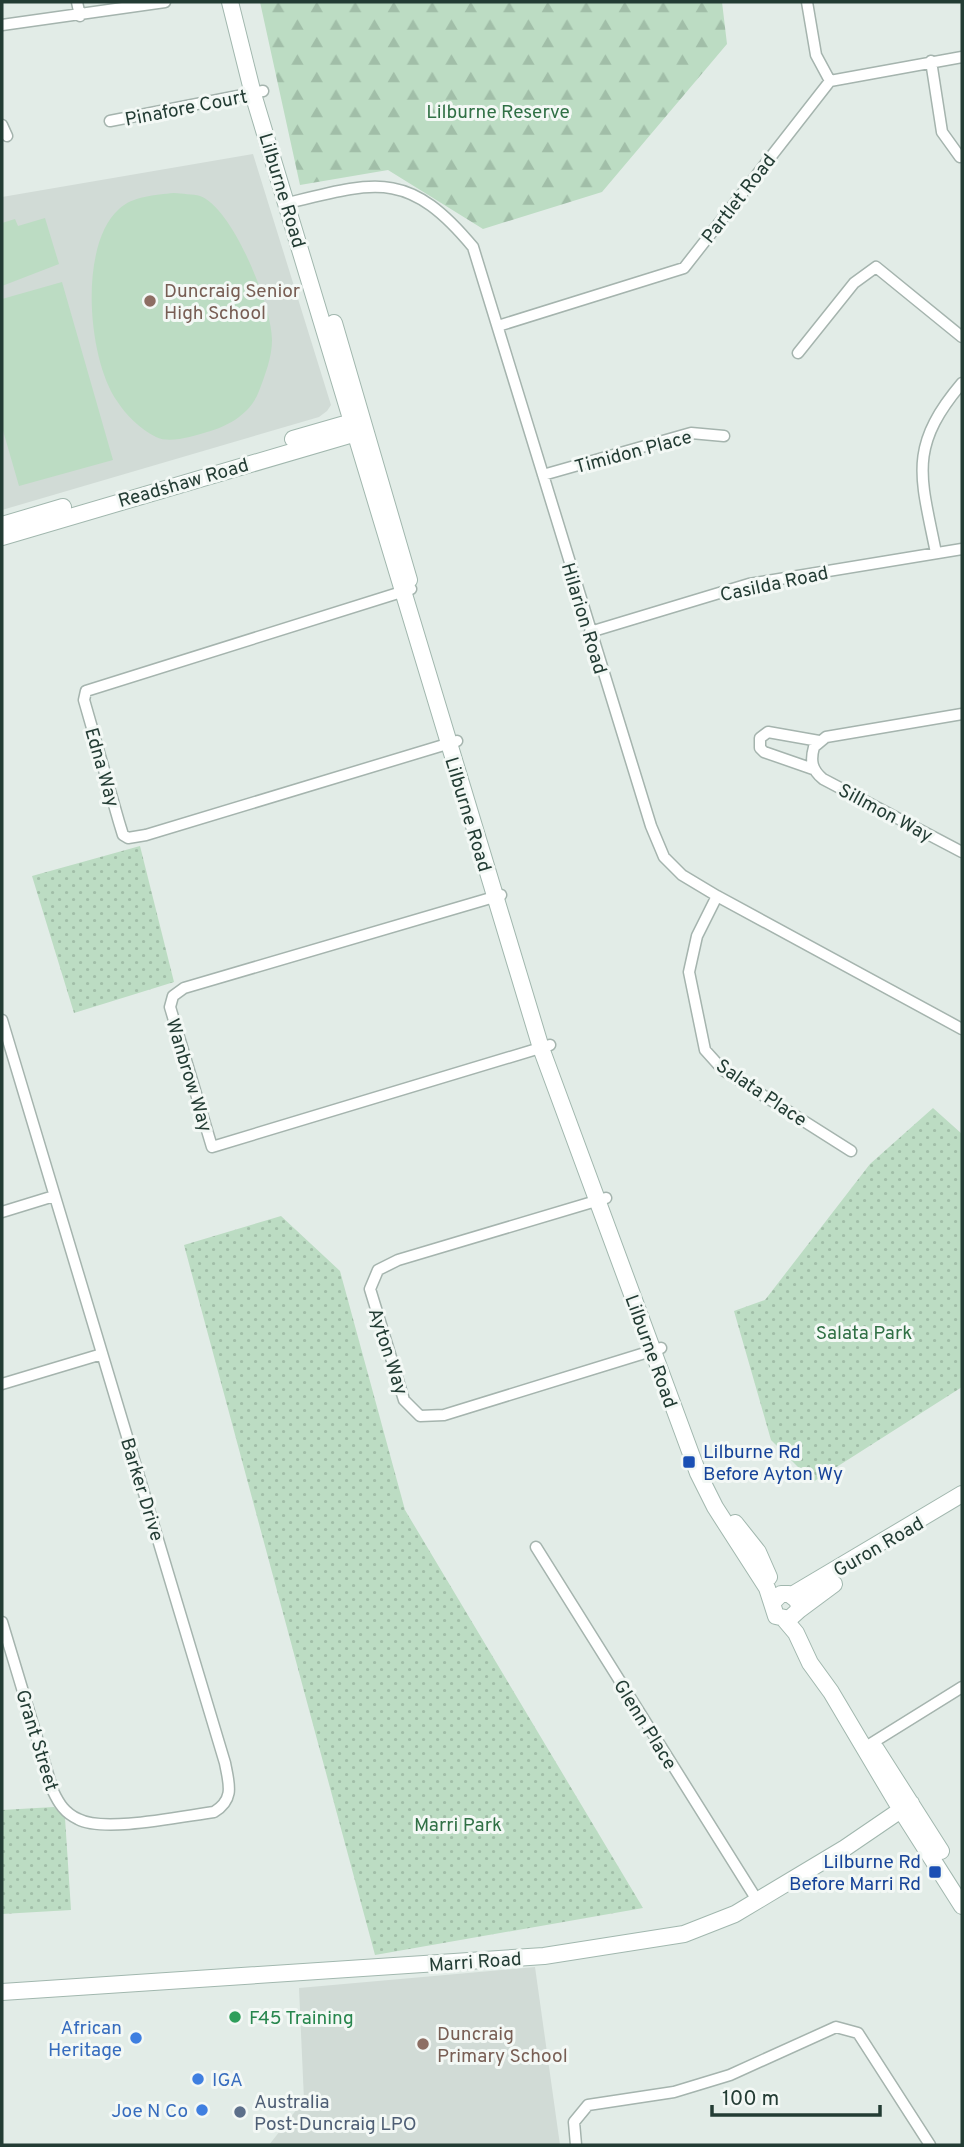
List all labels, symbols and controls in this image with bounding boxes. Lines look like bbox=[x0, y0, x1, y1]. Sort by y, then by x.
street label: Pinafore Court bbox=[123, 85, 250, 133]
park label: Lilburne Reserve bbox=[426, 101, 570, 125]
street label: Lilburne Road bbox=[252, 130, 310, 251]
street label: Partlet Road bbox=[697, 150, 782, 249]
place label: Duncraig Senior High School bbox=[164, 280, 301, 326]
marker: Duncraig Senior High School bbox=[142, 293, 158, 309]
street label: Timidon Place bbox=[572, 426, 695, 480]
street label: Readshaw Road bbox=[115, 454, 252, 514]
street label: Hilarion Road bbox=[555, 560, 611, 677]
street label: Casilda Road bbox=[718, 562, 831, 608]
street label: Edna Way bbox=[78, 725, 124, 810]
street label: Lilburne Road bbox=[438, 754, 496, 875]
street label: Sillmon Way bbox=[834, 779, 936, 849]
street label: Wanbrow Way bbox=[159, 1016, 217, 1135]
street label: Salata Place bbox=[711, 1054, 811, 1133]
street label: Lilburne Road bbox=[619, 1292, 682, 1412]
street label: Ayton Way bbox=[362, 1305, 412, 1398]
park label: Salata Park bbox=[816, 1322, 912, 1346]
street label: Barker Drive bbox=[114, 1435, 168, 1544]
place label: Lilburne Rd Before Ayton Wy bbox=[703, 1441, 843, 1487]
marker: Lilburne Rd Before Ayton Wy bbox=[681, 1454, 697, 1470]
street label: Guron Road bbox=[829, 1512, 929, 1583]
street label: Glenn Place bbox=[607, 1676, 681, 1775]
street label: Grant Street bbox=[9, 1687, 63, 1794]
park label: Marri Park bbox=[414, 1814, 502, 1838]
place label: Lilburne Rd Before Marri Rd bbox=[789, 1851, 921, 1897]
marker: Lilburne Rd Before Marri Rd bbox=[927, 1864, 943, 1880]
street label: Marri Road bbox=[428, 1948, 522, 1978]
place label: F45 Training bbox=[249, 2007, 354, 2031]
marker: F45 Training bbox=[227, 2009, 243, 2025]
place label: African Heritage bbox=[48, 2017, 122, 2063]
place label: Duncraig Primary School bbox=[437, 2023, 568, 2069]
marker: African Heritage bbox=[128, 2030, 144, 2046]
marker: Duncraig Primary School bbox=[415, 2036, 431, 2052]
place label: IGA bbox=[212, 2069, 243, 2093]
marker: IGA bbox=[190, 2071, 206, 2087]
scale bar bbox=[712, 2074, 880, 2118]
text: 100 m bbox=[722, 2086, 779, 2113]
place label: Australia Post-Duncraig LPO bbox=[254, 2091, 417, 2137]
place label: Joe N Co bbox=[111, 2100, 188, 2124]
marker: Joe N Co bbox=[194, 2102, 210, 2118]
marker: Australia Post-Duncraig LPO bbox=[232, 2104, 248, 2120]

